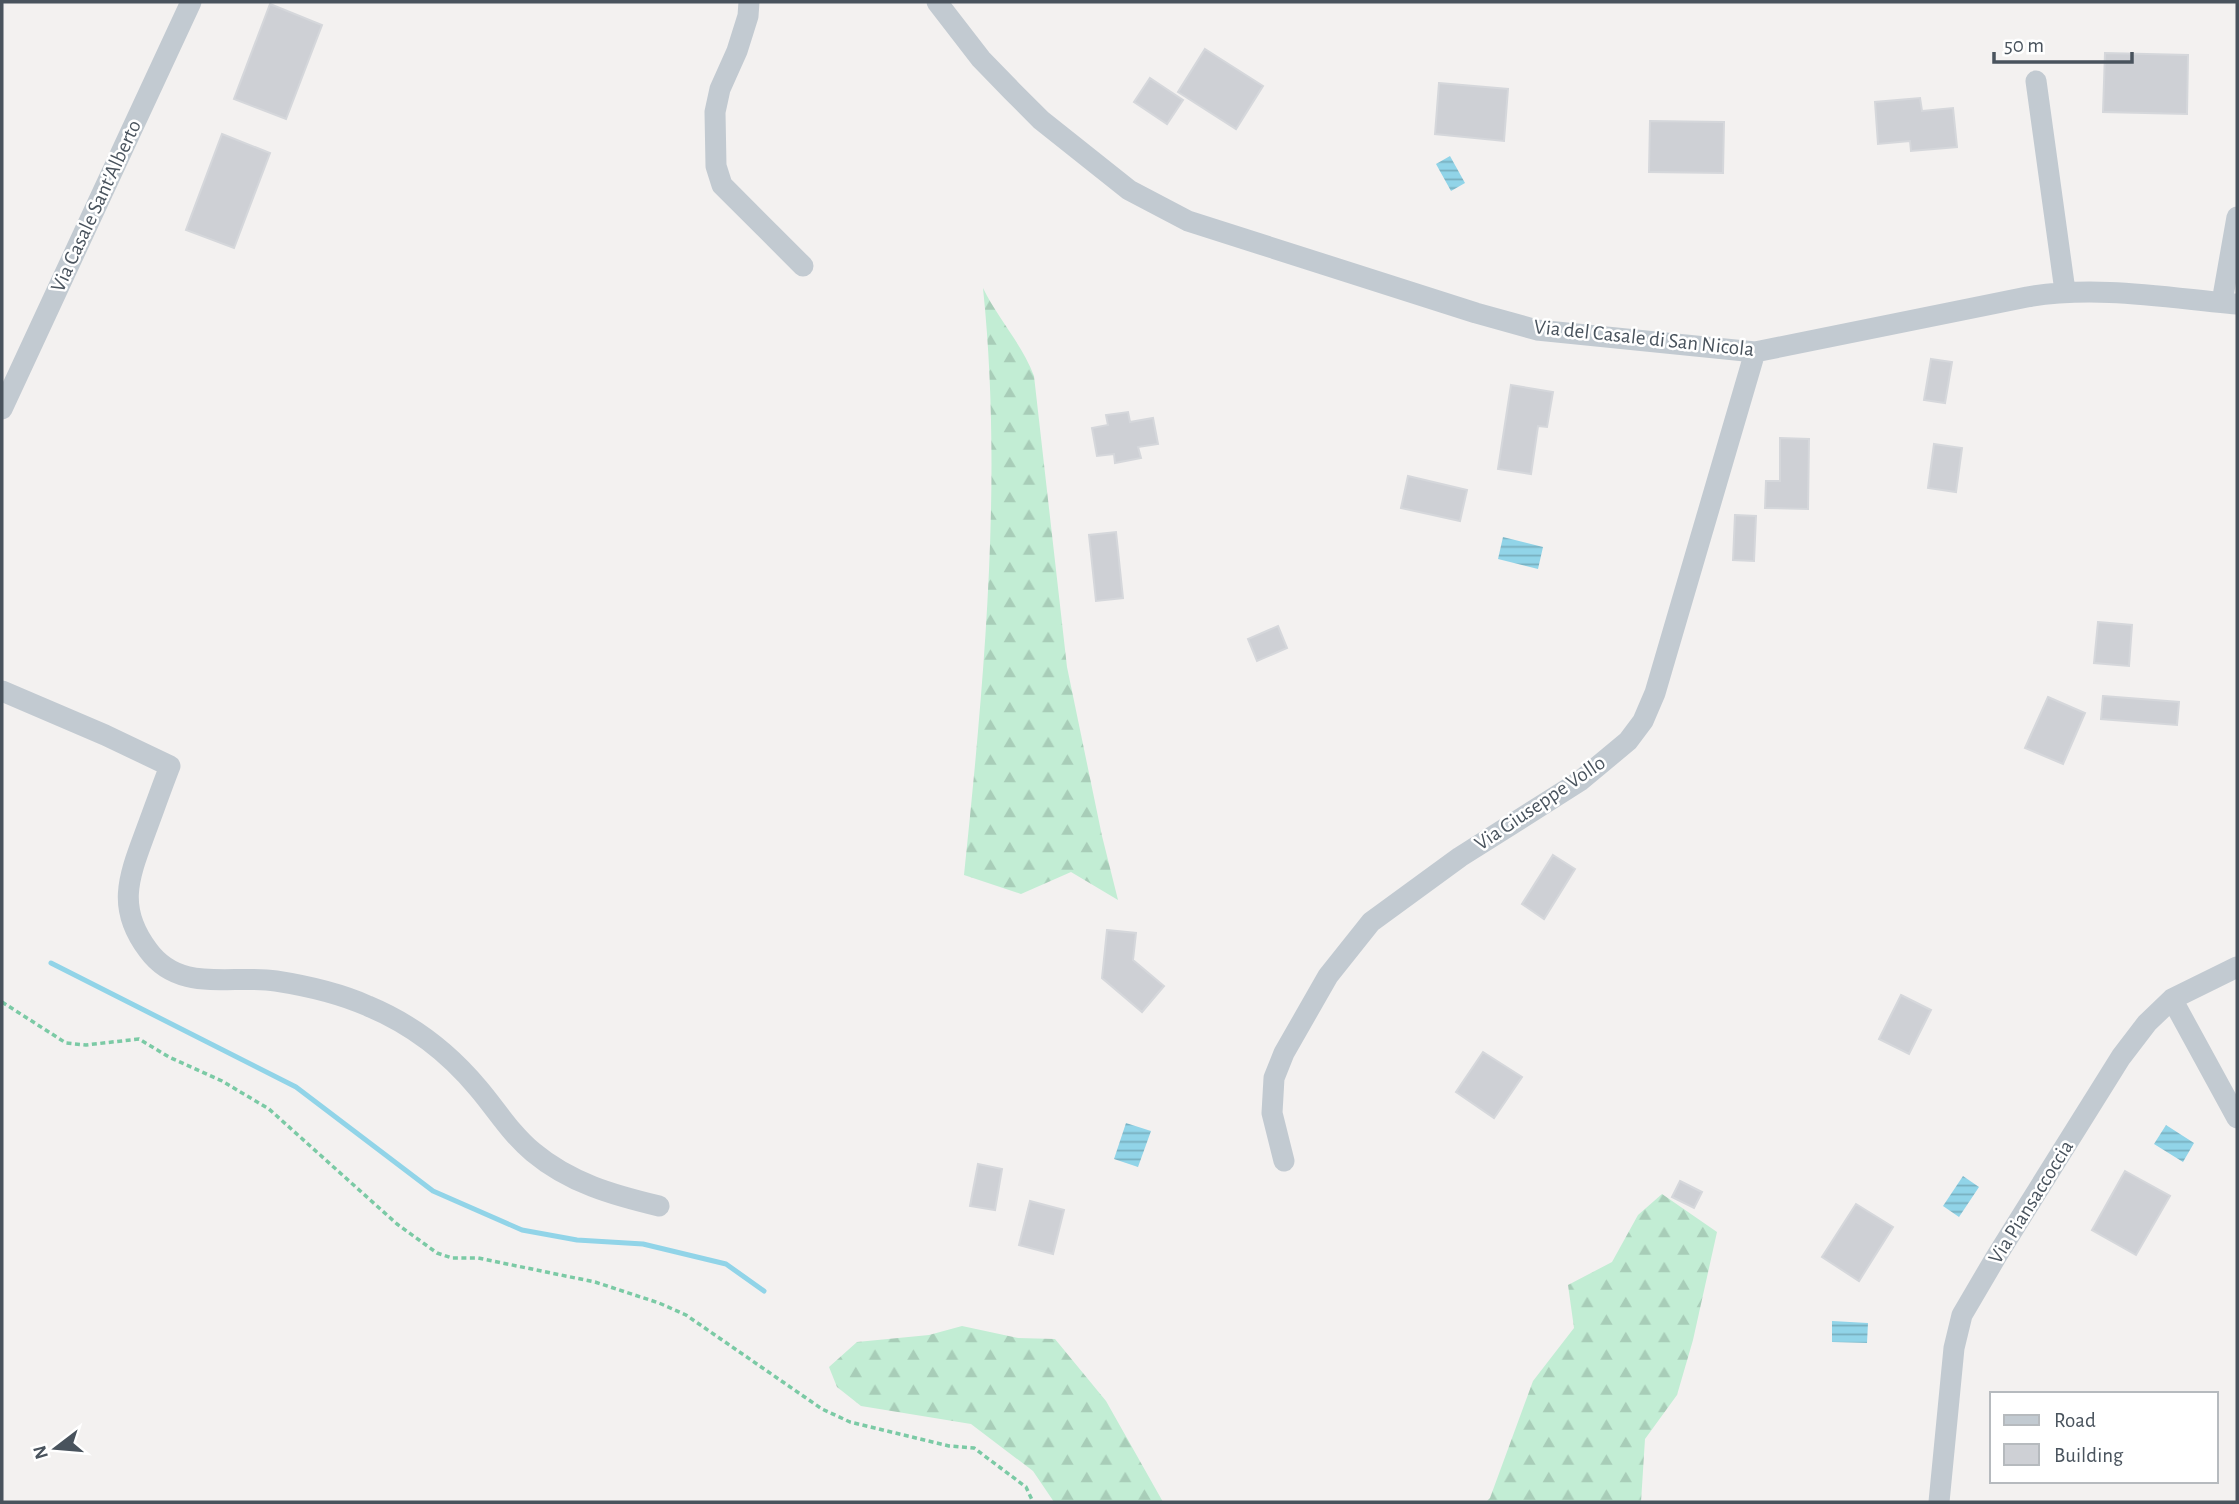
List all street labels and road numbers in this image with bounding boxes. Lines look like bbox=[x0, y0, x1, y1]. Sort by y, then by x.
street label: Via Casale Sant'Alberto bbox=[47, 117, 145, 295]
street label: Via del Casale di San Nicola bbox=[1533, 316, 1755, 360]
street label: Via Giuseppe Vollo bbox=[1471, 752, 1609, 854]
street label: Via Piansaccoccia bbox=[1985, 1136, 2078, 1267]

